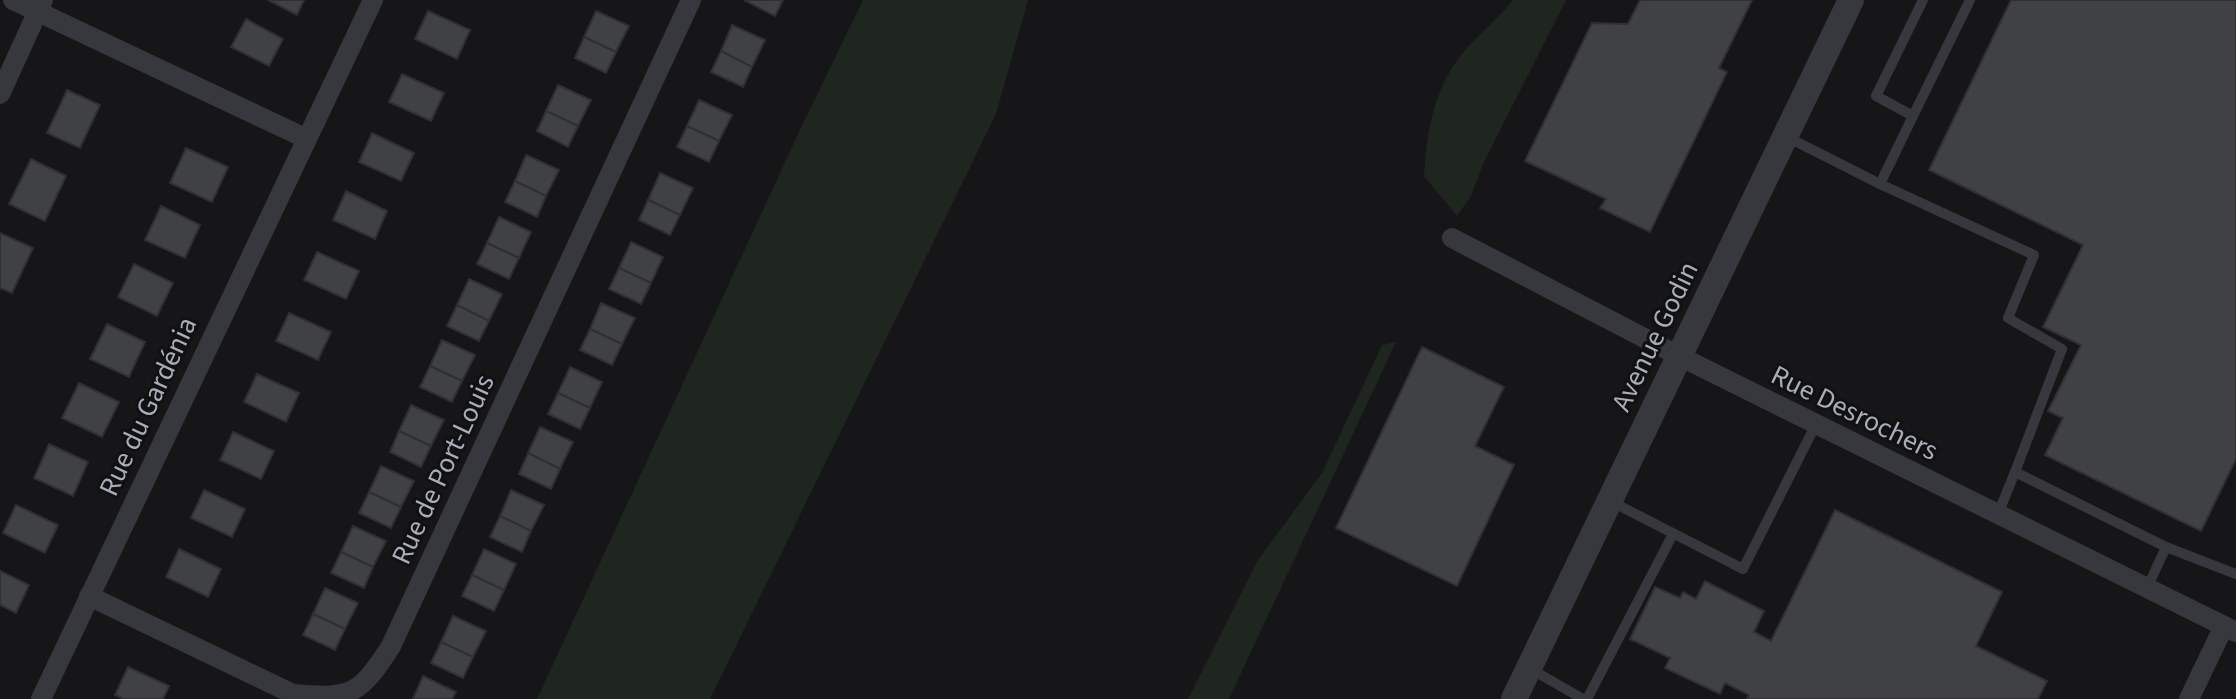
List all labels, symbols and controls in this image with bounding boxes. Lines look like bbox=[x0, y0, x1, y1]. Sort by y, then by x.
street label: Avenue Godin bbox=[1601, 255, 1708, 418]
street label: Rue du Gardénia bbox=[89, 310, 207, 503]
street label: Rue Desrochers bbox=[1764, 355, 1945, 471]
street label: Rue de Port-Louis bbox=[381, 368, 504, 571]

